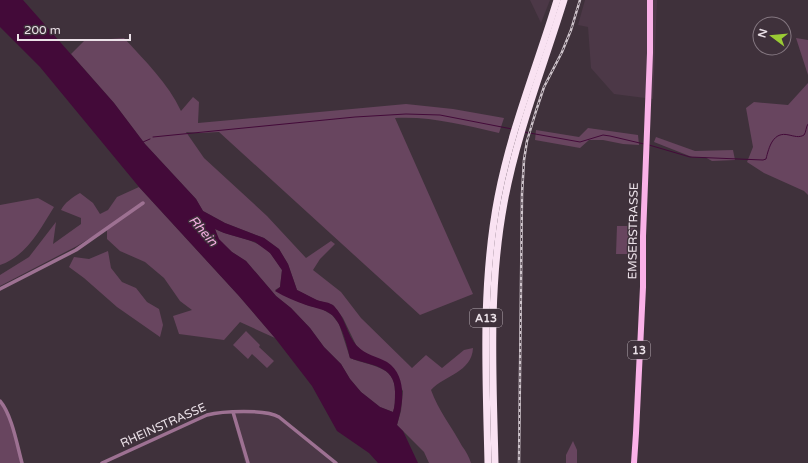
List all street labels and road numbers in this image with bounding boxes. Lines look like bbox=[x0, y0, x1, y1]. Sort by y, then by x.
street label: EMSERSTRASSE bbox=[625, 182, 641, 280]
road number: A13 bbox=[470, 309, 502, 327]
road number: 13 bbox=[628, 341, 650, 359]
street label: RHEINSTRASSE bbox=[118, 400, 208, 450]

